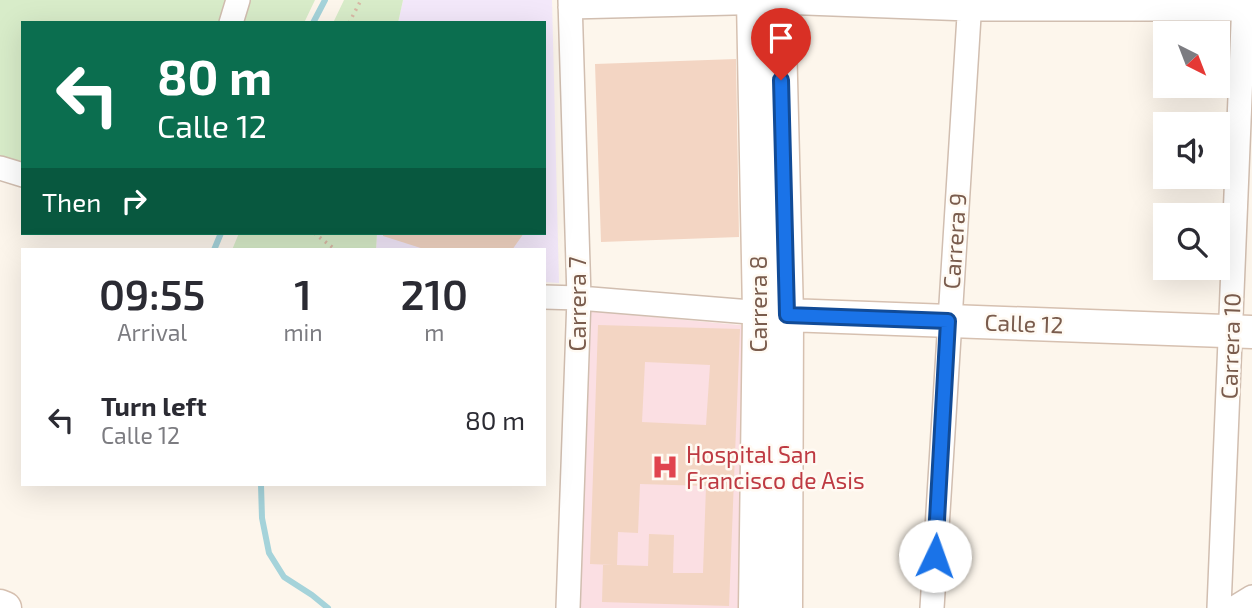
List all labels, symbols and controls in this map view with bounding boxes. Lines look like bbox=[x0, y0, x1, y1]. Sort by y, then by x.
pin bbox=[751, 8, 811, 80]
icon: arrive bbox=[762, 19, 800, 57]
north arrow bbox=[1153, 21, 1230, 98]
map controls bbox=[1153, 21, 1230, 280]
text: 80 m bbox=[157, 46, 272, 105]
icon: left bbox=[42, 49, 133, 140]
text: Calle 12 bbox=[157, 106, 267, 144]
button: sound bbox=[1153, 112, 1230, 189]
icon: right bbox=[115, 182, 153, 220]
text: Then bbox=[42, 186, 101, 217]
street label: Carrera 9 bbox=[937, 192, 971, 290]
button: search bbox=[1153, 203, 1230, 280]
street label: Carrera 8 bbox=[744, 255, 772, 353]
street label: Carrera 7 bbox=[563, 256, 591, 352]
text: 09:55 bbox=[99, 268, 206, 318]
text: 1 bbox=[294, 268, 312, 318]
text: 210 bbox=[400, 268, 468, 318]
street label: Carrera 10 bbox=[1214, 292, 1246, 400]
street label: Calle 12 bbox=[984, 308, 1064, 338]
text: Arrival bbox=[117, 318, 187, 346]
text: min bbox=[283, 318, 323, 346]
text: m bbox=[424, 318, 444, 346]
text: Turn left bbox=[101, 390, 207, 421]
icon: left bbox=[42, 401, 80, 439]
text: 80 m bbox=[465, 404, 525, 435]
text: Calle 12 bbox=[101, 421, 180, 449]
place label: Hospital San Francisco de Asis bbox=[686, 440, 865, 494]
hospital icon: Hospital San Francisco de Asis bbox=[650, 452, 680, 482]
position arrow bbox=[898, 519, 972, 593]

